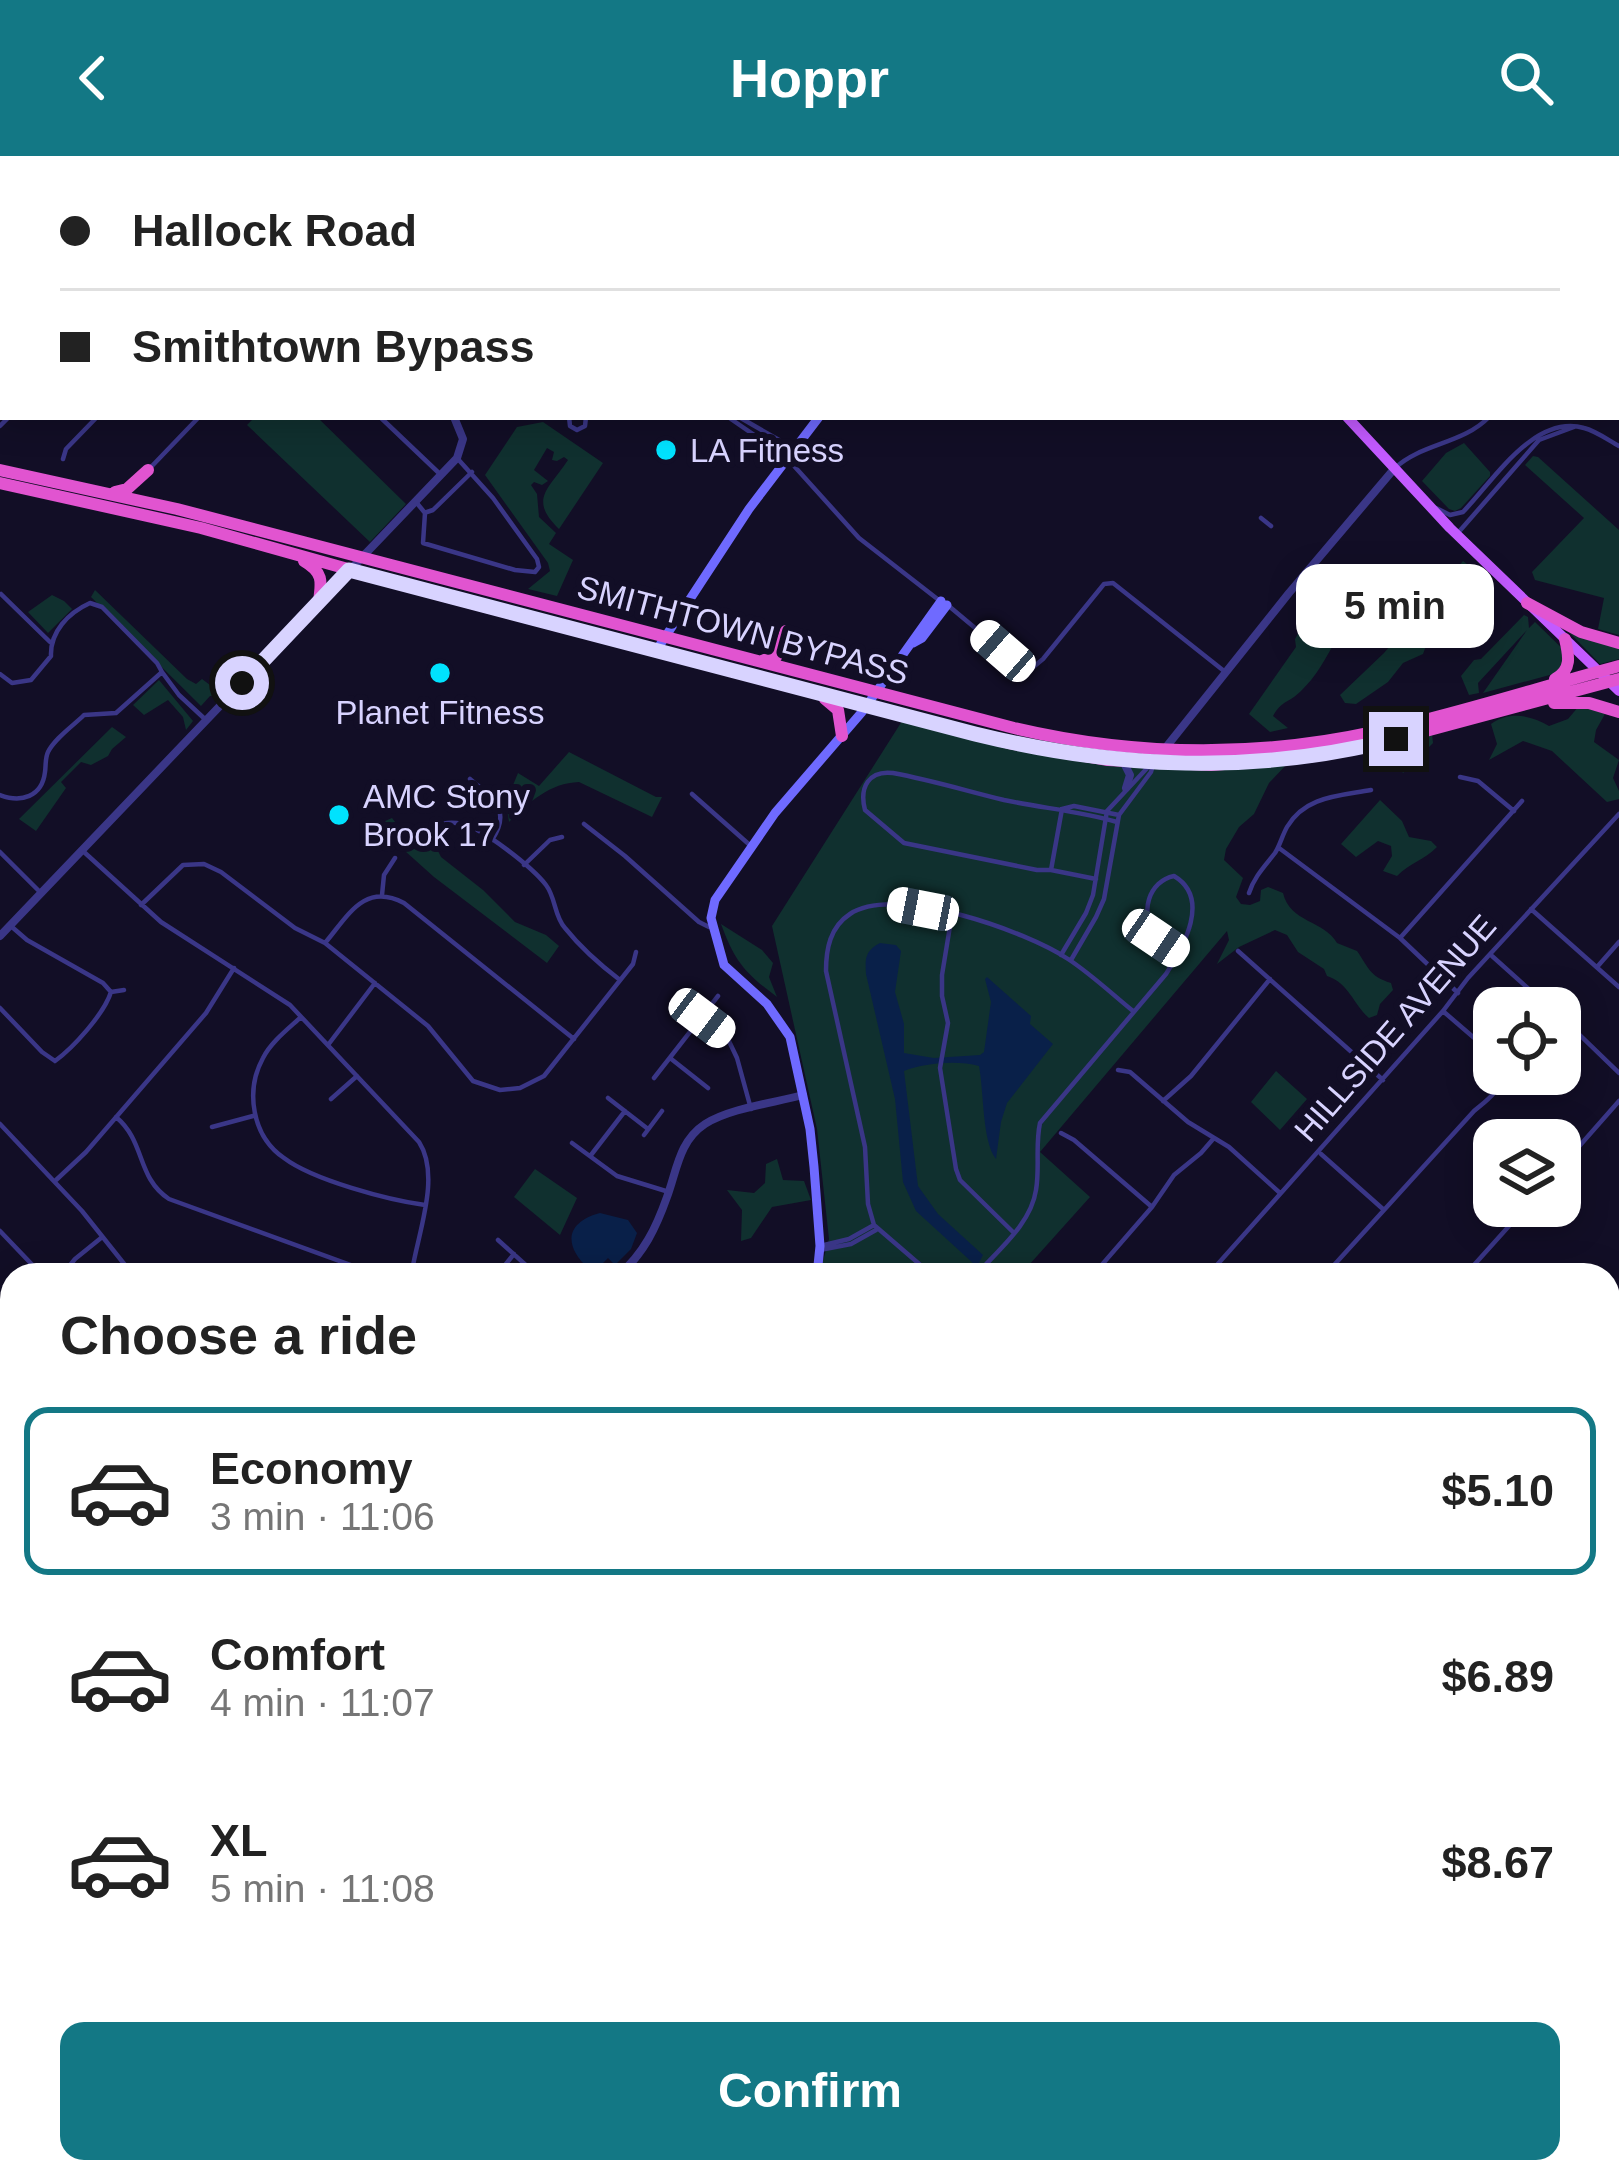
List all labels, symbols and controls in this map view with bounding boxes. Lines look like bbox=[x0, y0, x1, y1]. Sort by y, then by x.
icon: back bbox=[60, 45, 126, 111]
icon: search bbox=[1493, 45, 1559, 111]
text: Hoppr bbox=[730, 48, 889, 108]
text: Hallock Road bbox=[132, 205, 417, 256]
text: Smithtown Bypass bbox=[132, 321, 535, 372]
place label: LA Fitness bbox=[690, 432, 844, 469]
marker: LA Fitness bbox=[653, 437, 679, 463]
callout: 5 min bbox=[1297, 565, 1495, 649]
street label: SMITHTOWN BYPASS bbox=[573, 568, 913, 692]
text: 5 min bbox=[1344, 584, 1446, 627]
car bbox=[964, 614, 1042, 688]
route start bbox=[215, 656, 269, 710]
marker: Planet Fitness bbox=[427, 660, 453, 686]
place label: Planet Fitness bbox=[335, 694, 545, 731]
route end bbox=[1369, 712, 1423, 766]
place label: AMC Stony Brook 17 bbox=[363, 778, 530, 853]
marker: AMC Stony Brook 17 bbox=[326, 802, 352, 828]
car bbox=[884, 884, 962, 934]
car bbox=[1116, 903, 1196, 973]
street label: HILLSIDE AVENUE bbox=[1287, 907, 1503, 1149]
car bbox=[662, 982, 742, 1054]
map controls bbox=[1473, 987, 1581, 1227]
button: locate bbox=[1473, 987, 1581, 1095]
button: layers bbox=[1473, 1119, 1581, 1227]
text: Choose a ride bbox=[60, 1305, 417, 1365]
icon: car bbox=[66, 1437, 174, 1545]
text: Economy bbox=[210, 1443, 413, 1494]
text: $5.10 bbox=[1441, 1465, 1554, 1516]
text: 3 min · 11:06 bbox=[210, 1495, 435, 1538]
icon: car bbox=[66, 1623, 174, 1731]
text: Comfort bbox=[210, 1629, 385, 1680]
text: $6.89 bbox=[1441, 1651, 1554, 1702]
text: 4 min · 11:07 bbox=[210, 1681, 435, 1724]
icon: car bbox=[66, 1809, 174, 1917]
text: XL bbox=[210, 1815, 268, 1866]
text: $8.67 bbox=[1441, 1837, 1554, 1888]
text: 5 min · 11:08 bbox=[210, 1867, 435, 1910]
button: Confirm bbox=[60, 2022, 1560, 2160]

